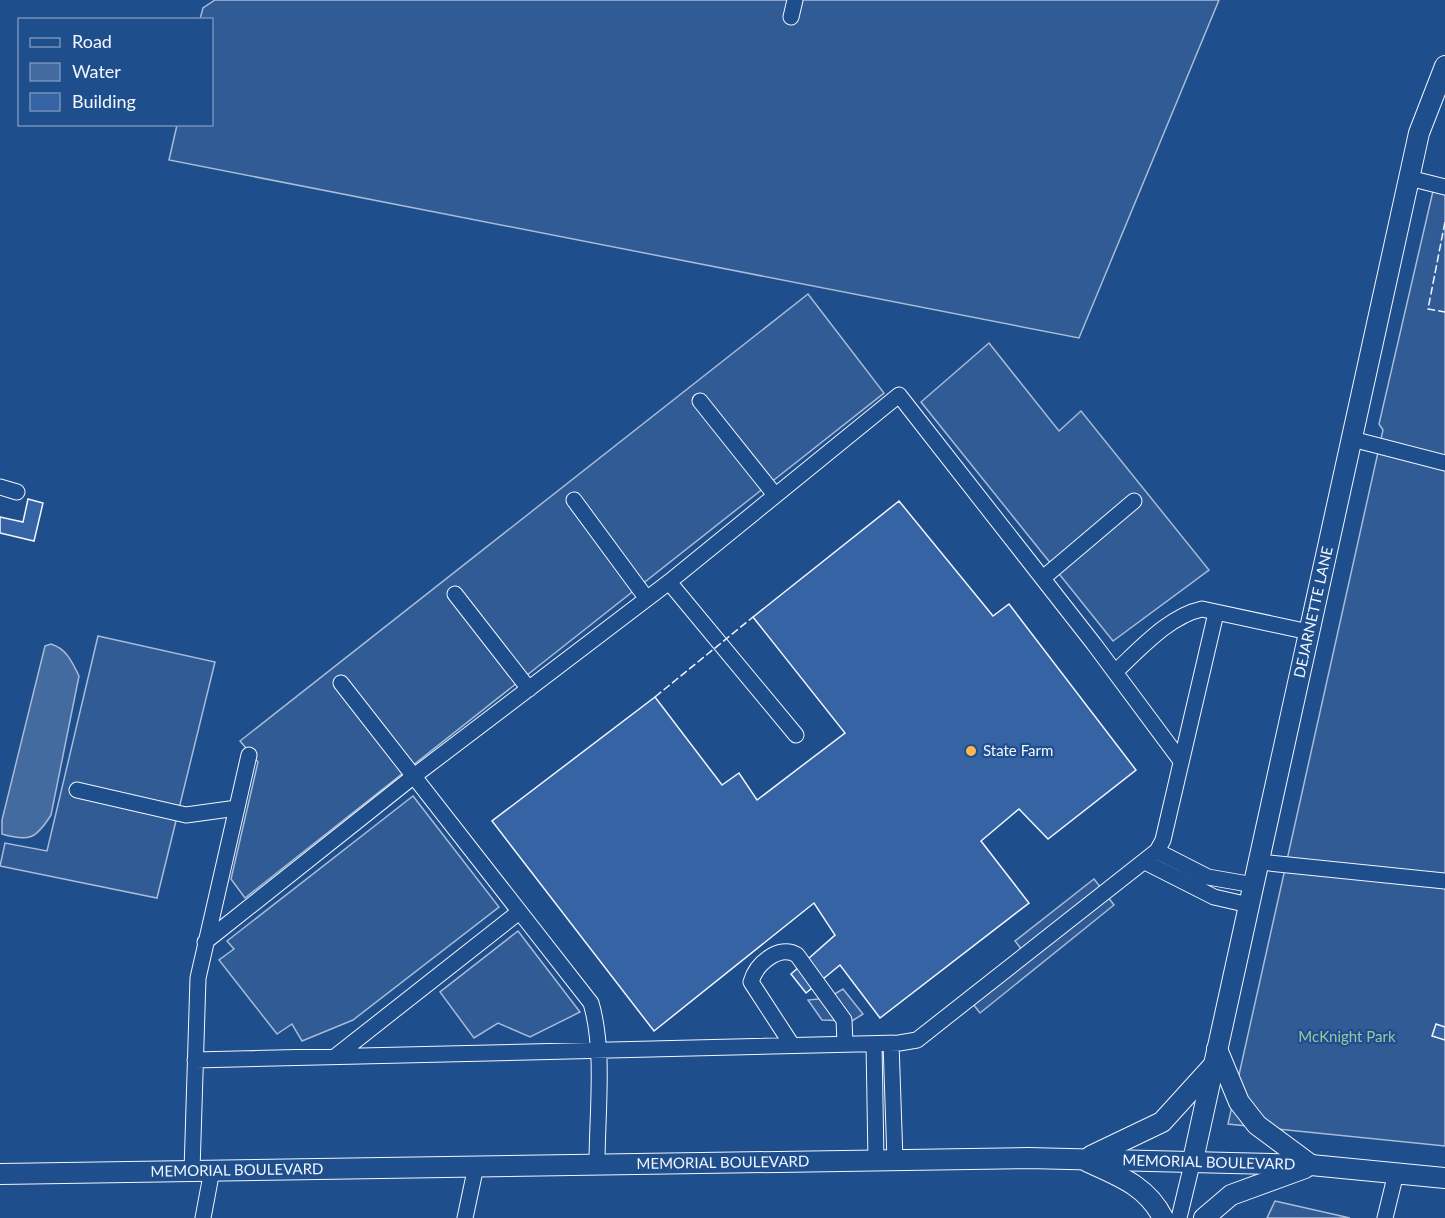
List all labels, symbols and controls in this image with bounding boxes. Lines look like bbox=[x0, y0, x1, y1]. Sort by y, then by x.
legend bbox=[18, 18, 213, 126]
text: Road bbox=[72, 30, 112, 52]
text: Water bbox=[72, 60, 121, 82]
text: Building bbox=[72, 90, 136, 112]
street label: DEJARNETTE LANE bbox=[1289, 544, 1336, 679]
place label: State Farm bbox=[983, 741, 1053, 759]
marker: State Farm bbox=[964, 744, 978, 758]
park label: McKnight Park bbox=[1298, 1027, 1396, 1045]
street label: MEMORIAL BOULEVARD bbox=[1122, 1150, 1296, 1173]
street label: MEMORIAL BOULEVARD bbox=[636, 1151, 809, 1172]
street label: MEMORIAL BOULEVARD bbox=[150, 1159, 324, 1180]

